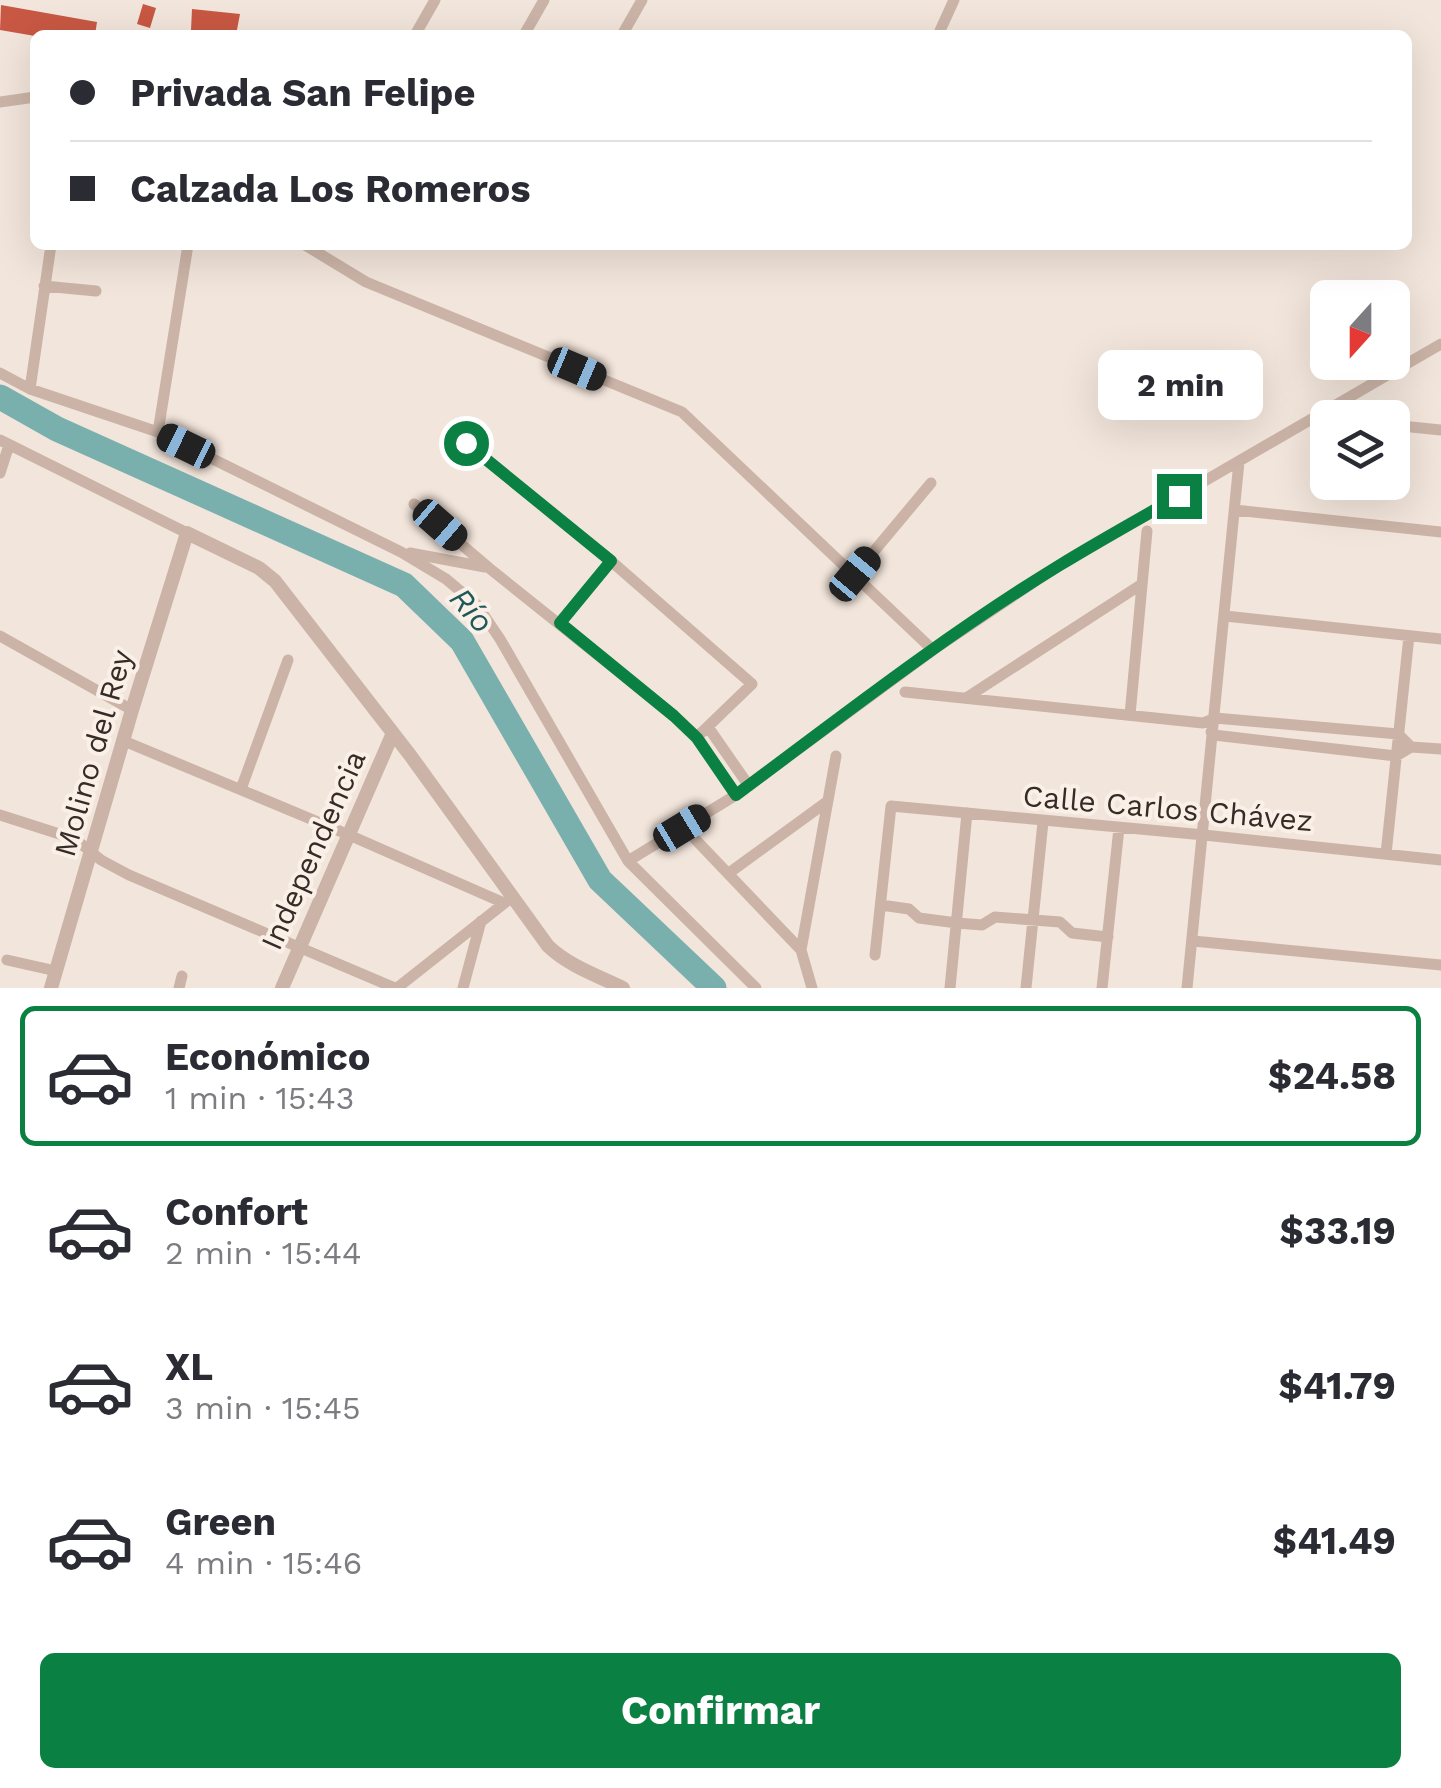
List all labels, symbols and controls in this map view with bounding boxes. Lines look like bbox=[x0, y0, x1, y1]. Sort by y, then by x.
text: Privada San Felipe bbox=[130, 71, 475, 115]
text: Calzada Los Romeros bbox=[130, 167, 531, 211]
north arrow bbox=[1310, 280, 1410, 380]
map controls bbox=[1310, 280, 1410, 500]
car bbox=[544, 343, 610, 395]
callout: 2 min bbox=[1096, 351, 1262, 421]
text: 2 min bbox=[1137, 366, 1224, 404]
button: layers bbox=[1310, 400, 1410, 500]
car bbox=[152, 419, 220, 473]
route start bbox=[444, 421, 489, 466]
route end bbox=[1157, 474, 1202, 519]
car bbox=[408, 494, 472, 556]
car bbox=[824, 541, 886, 607]
water label: Río bbox=[442, 580, 502, 640]
street label: Molino del Rey bbox=[47, 645, 139, 860]
street label: Independencia bbox=[253, 745, 373, 955]
street label: Calle Carlos Chávez bbox=[1022, 778, 1314, 838]
car bbox=[649, 800, 715, 856]
icon: car bbox=[45, 1031, 135, 1121]
text: Económico bbox=[165, 1035, 370, 1079]
text: $24.58 bbox=[1268, 1054, 1396, 1098]
text: 1 min · 15:43 bbox=[165, 1079, 354, 1117]
icon: car bbox=[45, 1186, 135, 1276]
text: Confort bbox=[165, 1190, 308, 1234]
text: $33.19 bbox=[1280, 1209, 1396, 1253]
text: 2 min · 15:44 bbox=[165, 1234, 361, 1272]
icon: car bbox=[45, 1341, 135, 1431]
text: XL bbox=[165, 1345, 213, 1389]
text: $41.79 bbox=[1278, 1364, 1396, 1408]
text: 3 min · 15:45 bbox=[165, 1389, 361, 1427]
icon: car bbox=[45, 1496, 135, 1586]
text: Green bbox=[165, 1500, 276, 1544]
text: $41.49 bbox=[1273, 1519, 1396, 1563]
text: 4 min · 15:46 bbox=[165, 1544, 362, 1582]
button: Confirmar bbox=[40, 1653, 1401, 1768]

